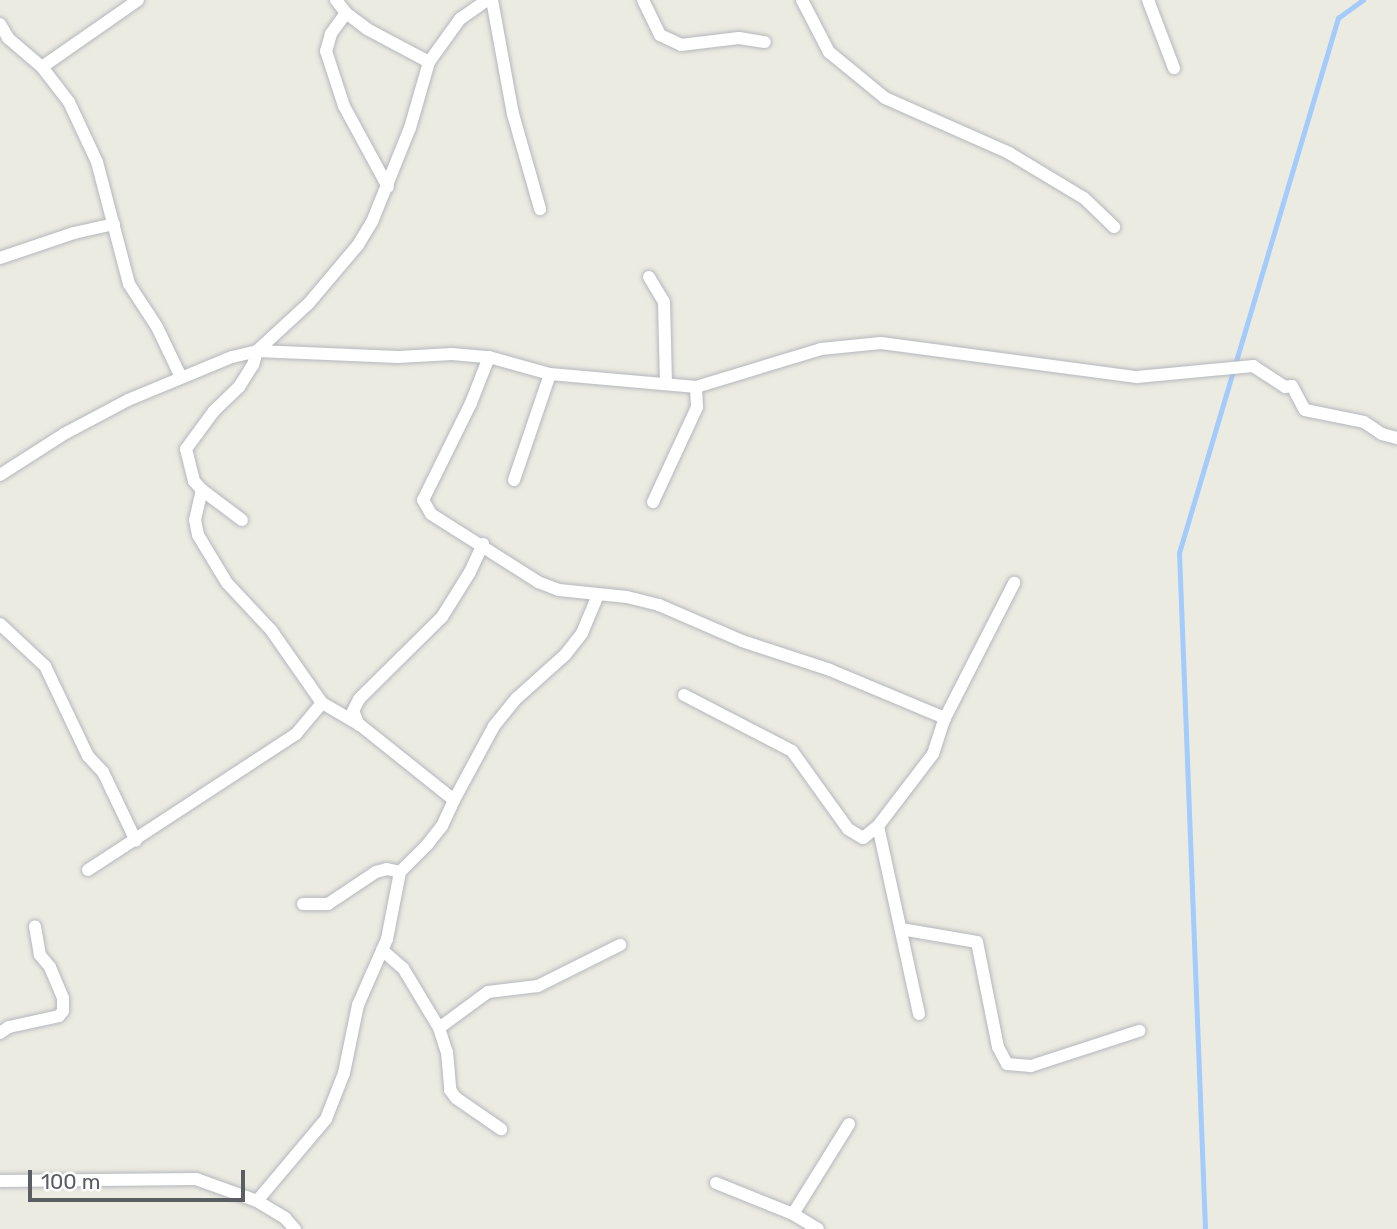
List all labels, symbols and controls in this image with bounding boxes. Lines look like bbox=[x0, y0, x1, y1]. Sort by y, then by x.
scale bar bbox=[32, 1156, 248, 1200]
text: 100 m bbox=[41, 1169, 100, 1194]

